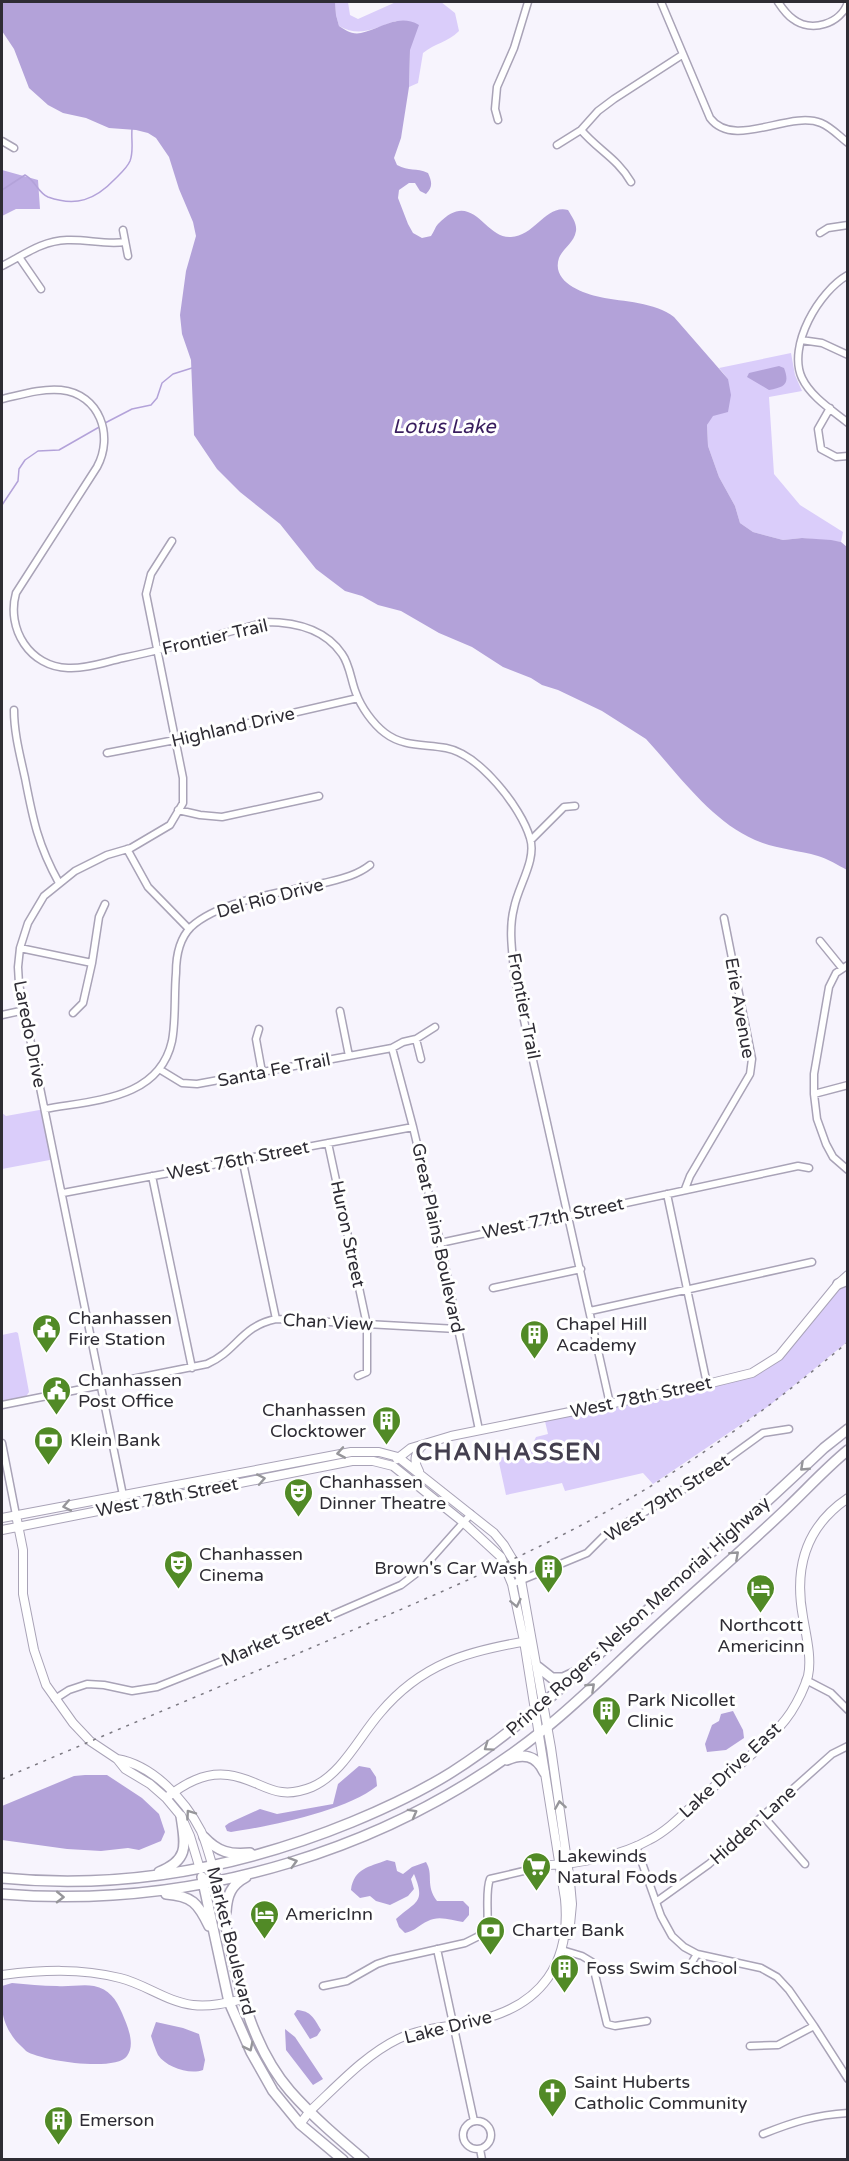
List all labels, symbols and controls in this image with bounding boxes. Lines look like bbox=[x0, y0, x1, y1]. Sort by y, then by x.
water label: Lotus Lake bbox=[392, 415, 497, 439]
street label: Frontier Trail bbox=[160, 614, 270, 660]
street label: Highland Drive bbox=[169, 702, 297, 752]
street label: Del Rio Drive bbox=[214, 873, 326, 923]
street label: Frontier Trail bbox=[503, 951, 545, 1061]
street label: Erie Avenue bbox=[720, 956, 760, 1060]
street label: Laredo Drive bbox=[9, 979, 51, 1089]
street label: Santa Fe Trail bbox=[216, 1048, 332, 1092]
street label: West 76th Street bbox=[165, 1135, 311, 1185]
street label: Great Plains Boulevard bbox=[407, 1141, 469, 1335]
street label: Huron Street bbox=[326, 1178, 370, 1290]
street label: West 77th Street bbox=[480, 1192, 626, 1244]
place label: Chanhassen Fire Station bbox=[68, 1307, 172, 1350]
street label: Chan View bbox=[282, 1309, 374, 1335]
public building icon: Chanhassen Fire Station bbox=[31, 1312, 63, 1354]
place label: Chapel Hill Academy bbox=[556, 1313, 647, 1356]
building icon: Chapel Hill Academy bbox=[519, 1318, 551, 1360]
place label: Chanhassen Post Office bbox=[78, 1369, 182, 1412]
street label: West 78th Street bbox=[568, 1371, 714, 1423]
public building icon: Chanhassen Post Office bbox=[41, 1374, 73, 1416]
place label: Chanhassen Clocktower bbox=[262, 1399, 366, 1442]
building icon: Chanhassen Clocktower bbox=[371, 1404, 403, 1446]
bank icon: Klein Bank bbox=[33, 1424, 65, 1466]
place label: Klein Bank bbox=[70, 1429, 160, 1451]
district label: CHANHASSEN bbox=[415, 1438, 603, 1467]
one-way arrow bbox=[336, 1447, 345, 1459]
street label: West 79th Street bbox=[601, 1449, 734, 1547]
one-way arrow bbox=[800, 1460, 810, 1471]
place label: Chanhassen Dinner Theatre bbox=[319, 1471, 446, 1514]
street label: West 78th Street bbox=[94, 1472, 240, 1522]
one-way arrow bbox=[255, 1473, 265, 1486]
theatre icon: Chanhassen Dinner Theatre bbox=[282, 1476, 314, 1518]
street label: Prince Rogers Nelson Memorial Highway bbox=[501, 1491, 775, 1740]
one-way arrow bbox=[62, 1499, 71, 1511]
place label: Chanhassen Cinema bbox=[199, 1543, 303, 1586]
theatre icon: Chanhassen Cinema bbox=[162, 1548, 194, 1590]
one-way arrow bbox=[728, 1551, 739, 1562]
building icon: Brown's Car Wash bbox=[533, 1552, 565, 1594]
place label: Brown's Car Wash bbox=[374, 1557, 528, 1579]
hotel icon: Northcott Americinn bbox=[745, 1572, 777, 1614]
one-way arrow bbox=[509, 1598, 522, 1608]
street label: Market Street bbox=[218, 1605, 334, 1671]
place label: Northcott Americinn bbox=[717, 1614, 805, 1657]
one-way arrow bbox=[585, 1683, 595, 1694]
place label: Park Nicollet Clinic bbox=[627, 1689, 736, 1732]
building icon: Park Nicollet Clinic bbox=[590, 1694, 622, 1736]
street label: Lake Drive East bbox=[675, 1717, 785, 1823]
one-way arrow bbox=[484, 1740, 495, 1751]
street label: Hidden Lane bbox=[705, 1781, 801, 1869]
one-way arrow bbox=[554, 1800, 566, 1810]
one-way arrow bbox=[186, 1809, 197, 1820]
one-way arrow bbox=[407, 1809, 417, 1820]
place label: Lakewinds Natural Foods bbox=[557, 1845, 677, 1888]
supermarket icon: Lakewinds Natural Foods bbox=[520, 1850, 552, 1892]
one-way arrow bbox=[287, 1857, 298, 1869]
street label: Market Boulevard bbox=[202, 1864, 260, 2018]
one-way arrow bbox=[55, 1891, 64, 1903]
hotel icon: AmericInn bbox=[248, 1898, 280, 1940]
place label: AmericInn bbox=[285, 1903, 373, 1925]
bank icon: Charter Bank bbox=[475, 1914, 507, 1956]
place label: Charter Bank bbox=[512, 1919, 625, 1941]
building icon: Foss Swim School bbox=[549, 1952, 581, 1994]
place label: Foss Swim School bbox=[586, 1957, 738, 1979]
street label: Lake Drive bbox=[402, 2006, 494, 2048]
one-way arrow bbox=[241, 2040, 253, 2051]
place label: Saint Huberts Catholic Community bbox=[574, 2071, 748, 2114]
church icon: Saint Huberts Catholic Community bbox=[537, 2076, 569, 2118]
building icon: Emerson bbox=[42, 2104, 74, 2146]
place label: Emerson bbox=[79, 2109, 155, 2131]

